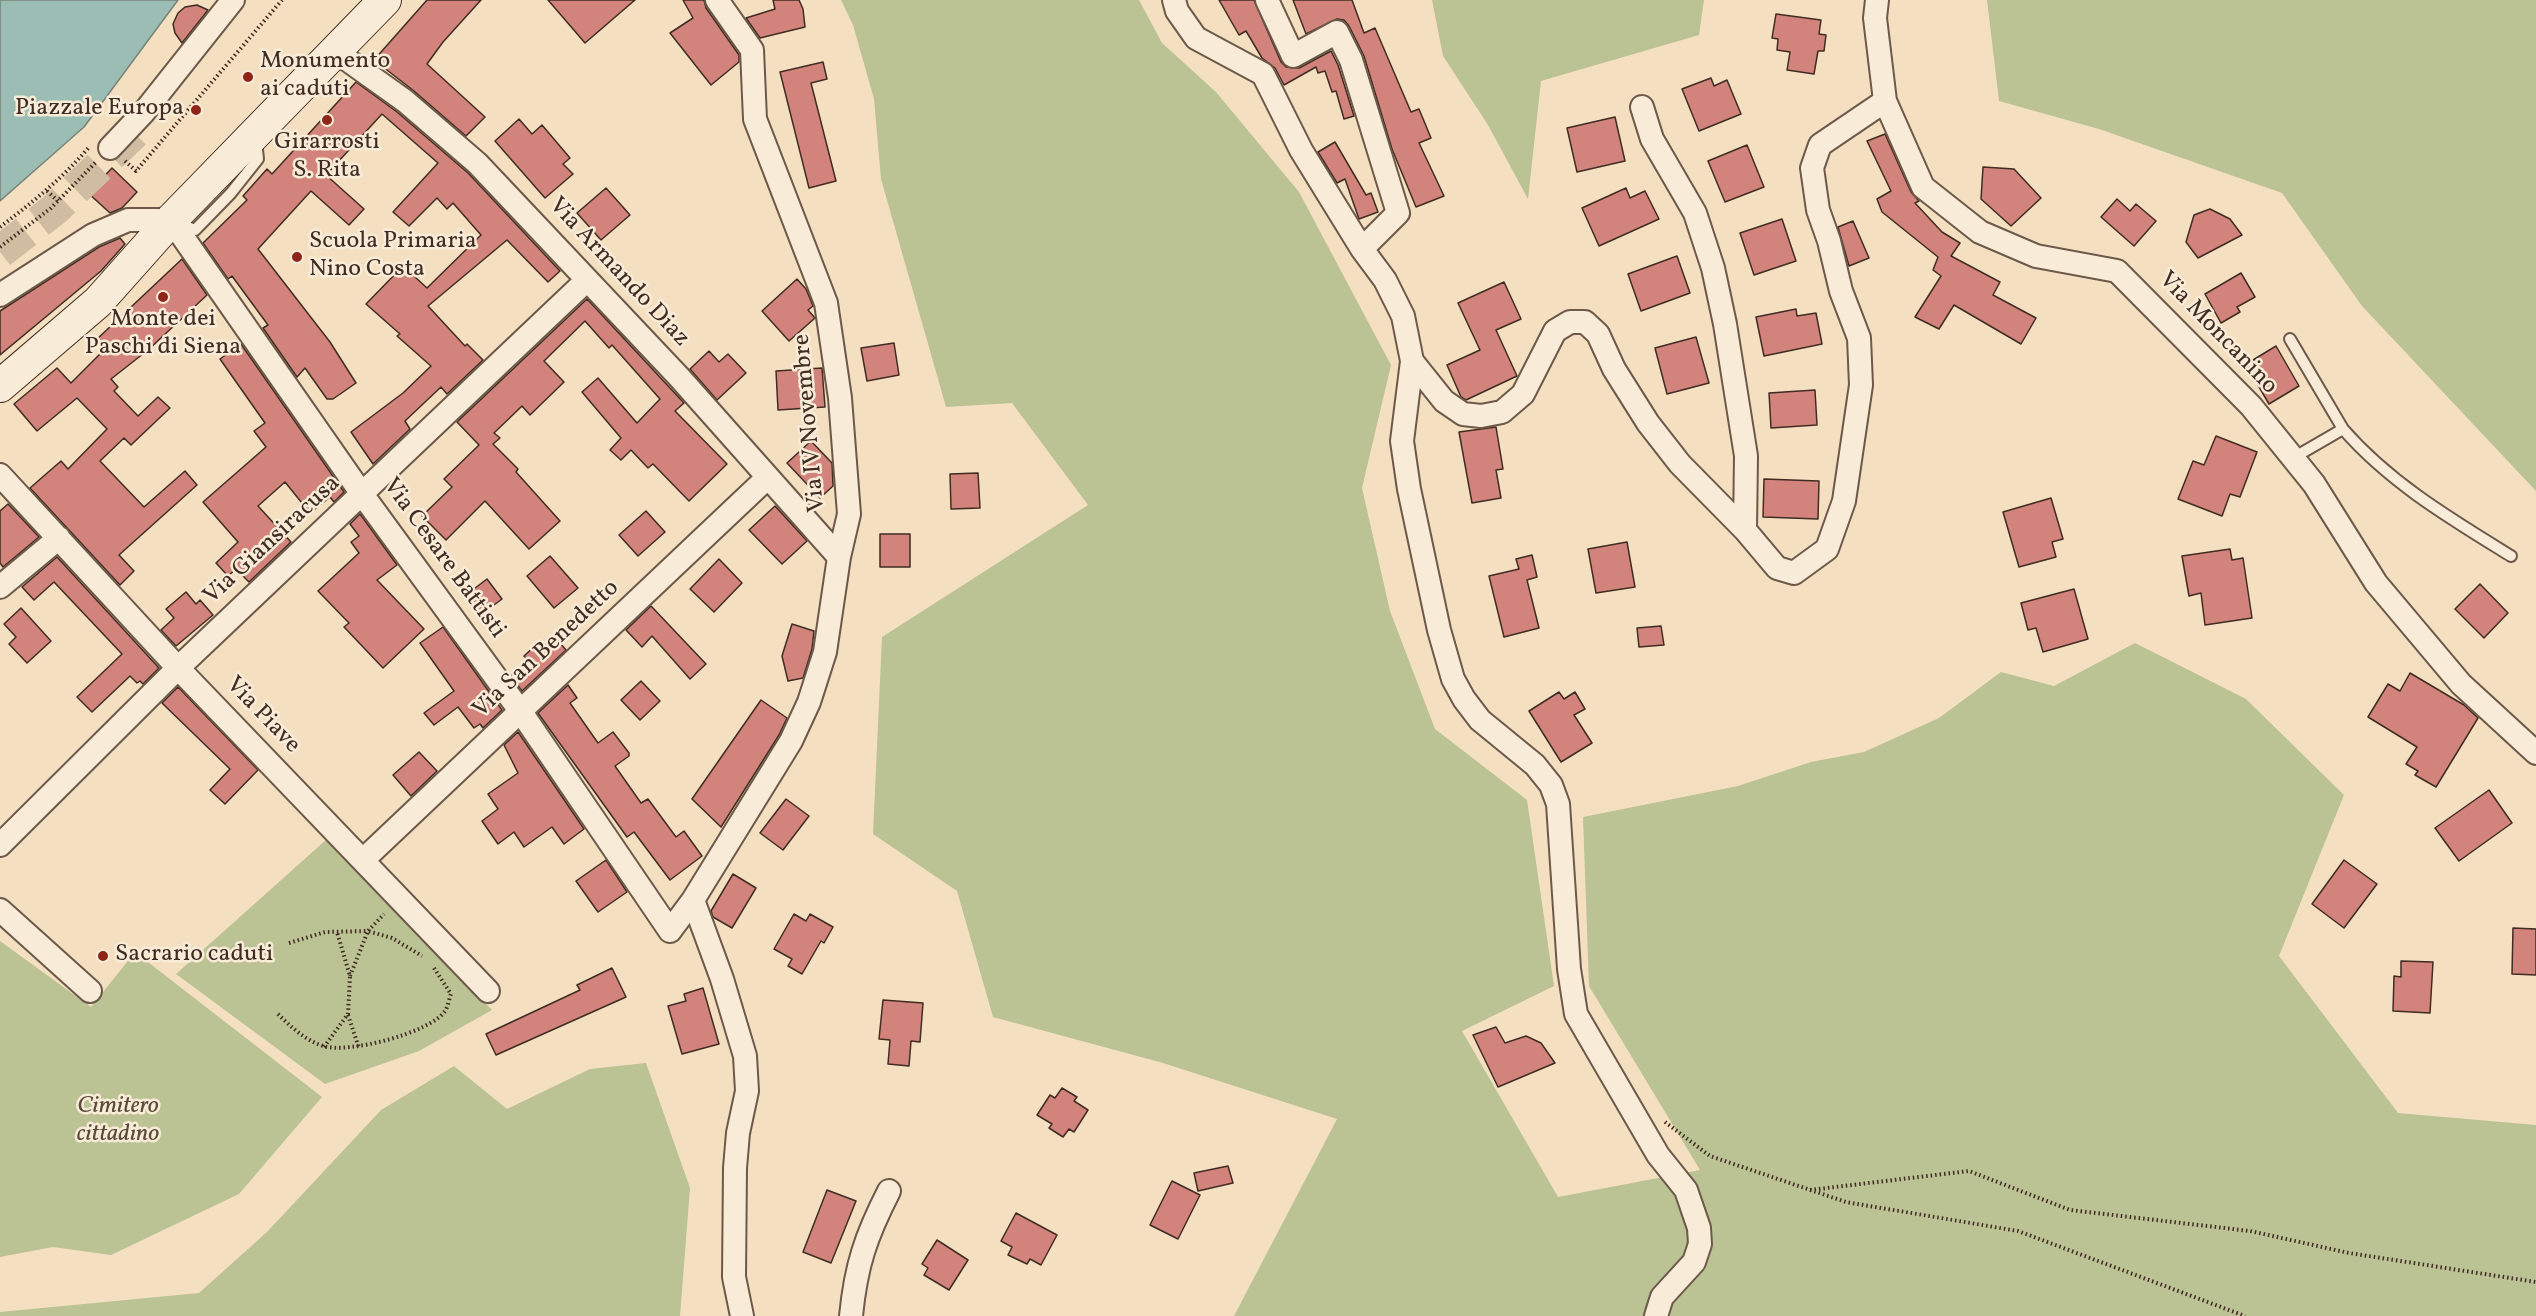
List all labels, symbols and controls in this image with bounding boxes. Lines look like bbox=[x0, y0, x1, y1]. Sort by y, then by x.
place label: Monumento ai caduti bbox=[260, 49, 390, 105]
marker: Monumento ai caduti bbox=[241, 70, 255, 84]
place label: Piazzale Europa bbox=[15, 96, 184, 124]
marker: Piazzale Europa bbox=[189, 103, 203, 117]
marker: Girarrosti S. Rita bbox=[320, 113, 334, 127]
place label: Girarrosti S. Rita bbox=[274, 130, 380, 186]
street label: Via Armando Diaz bbox=[541, 192, 695, 354]
place label: Scuola Primaria Nino Costa bbox=[309, 229, 477, 285]
marker: Scuola Primaria Nino Costa bbox=[290, 250, 304, 264]
street label: Via Moncanino bbox=[2151, 267, 2283, 401]
marker: Monte dei Paschi di Siena bbox=[156, 290, 170, 304]
place label: Monte dei Paschi di Siena bbox=[85, 307, 241, 363]
street label: Via IV Novembre bbox=[789, 333, 833, 513]
street label: Via Giansiracusa bbox=[199, 470, 347, 612]
street label: Via Cesare Battisti bbox=[375, 473, 511, 645]
street label: Via San Benedetto bbox=[468, 575, 626, 725]
street label: Via Piave bbox=[218, 672, 306, 760]
place label: Sacrario caduti bbox=[115, 942, 273, 970]
marker: Sacrario caduti bbox=[96, 949, 110, 963]
park label: Cimitero cittadino bbox=[77, 1094, 159, 1150]

